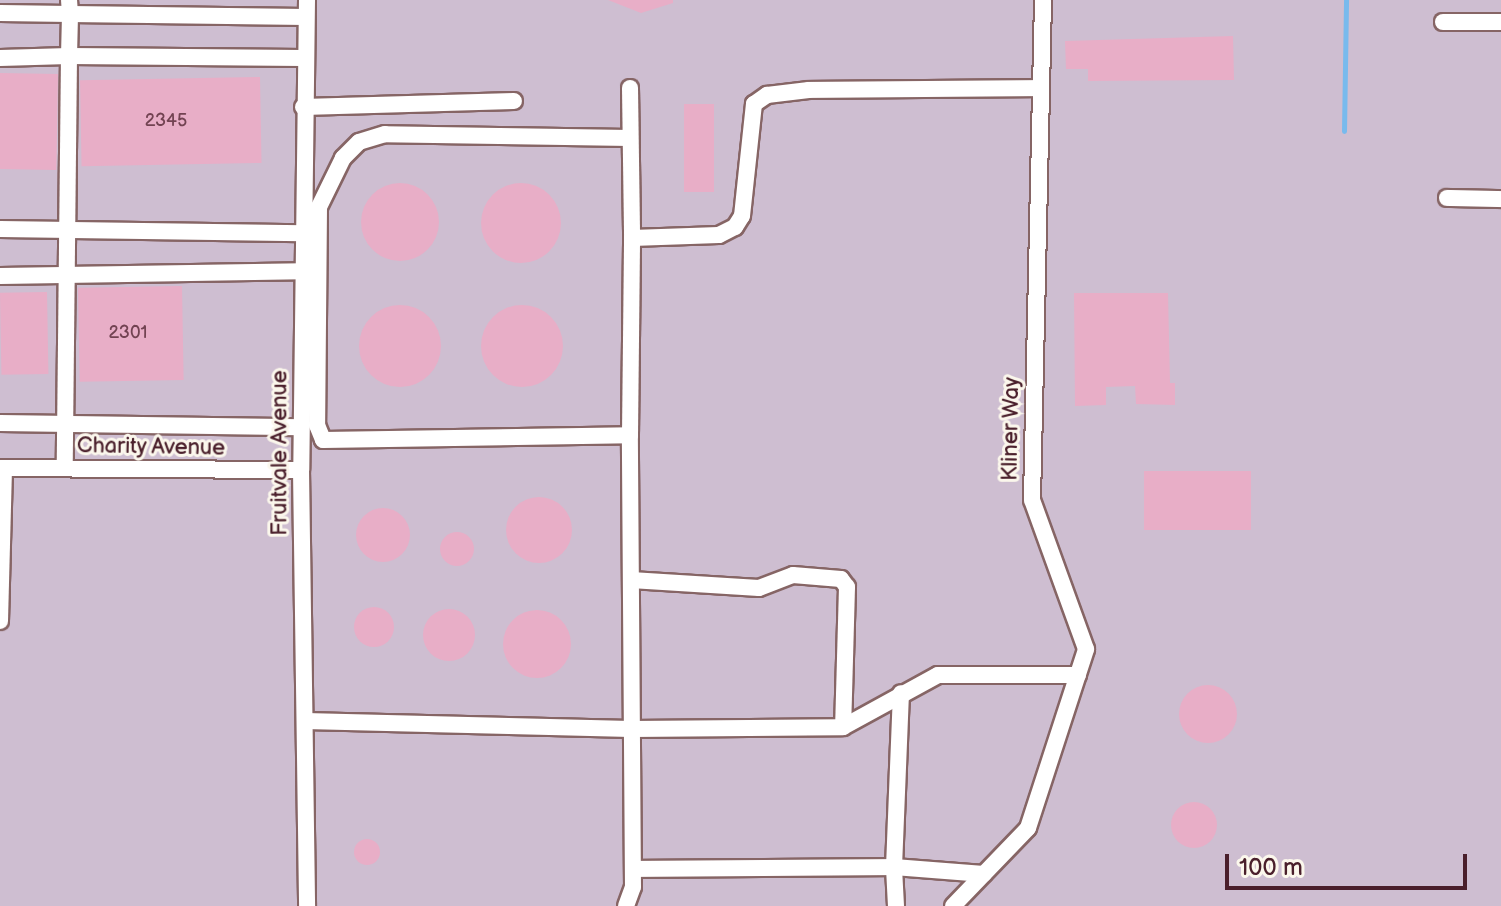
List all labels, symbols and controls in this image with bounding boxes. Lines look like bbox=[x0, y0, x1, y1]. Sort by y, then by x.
house number: 2345 bbox=[145, 110, 187, 132]
house number: 2301 bbox=[109, 322, 147, 344]
street label: Fruitvale Avenue bbox=[267, 370, 293, 536]
street label: Kliner Way bbox=[997, 376, 1025, 482]
street label: Charity Avenue bbox=[76, 432, 226, 462]
scale bar bbox=[1229, 838, 1471, 888]
text: 100 m bbox=[1239, 853, 1303, 882]

